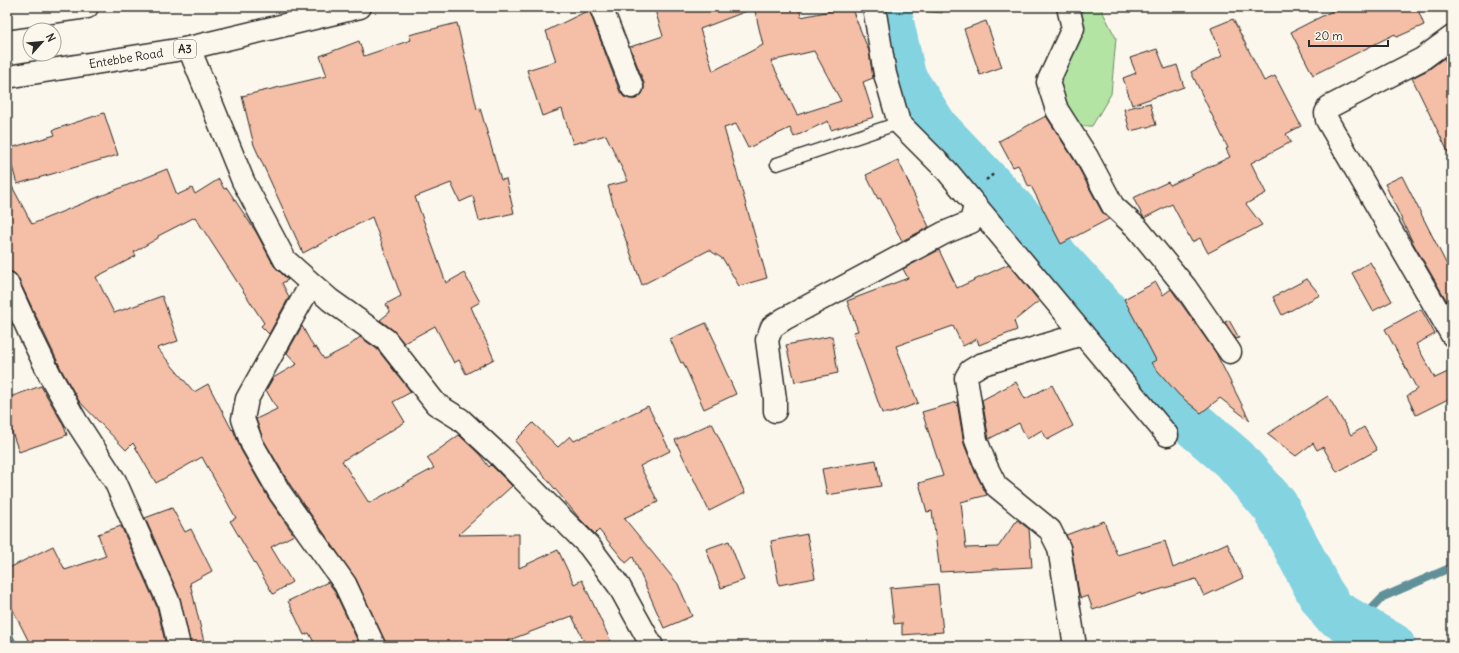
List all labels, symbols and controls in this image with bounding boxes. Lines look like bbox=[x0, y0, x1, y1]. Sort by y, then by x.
north arrow bbox=[22, 22, 62, 62]
scale bar bbox=[1309, 22, 1388, 48]
text: 20 m bbox=[1315, 28, 1343, 43]
text: N bbox=[43, 31, 59, 44]
road number: A3 bbox=[174, 40, 196, 58]
street label: Entebbe Road bbox=[88, 45, 164, 71]

